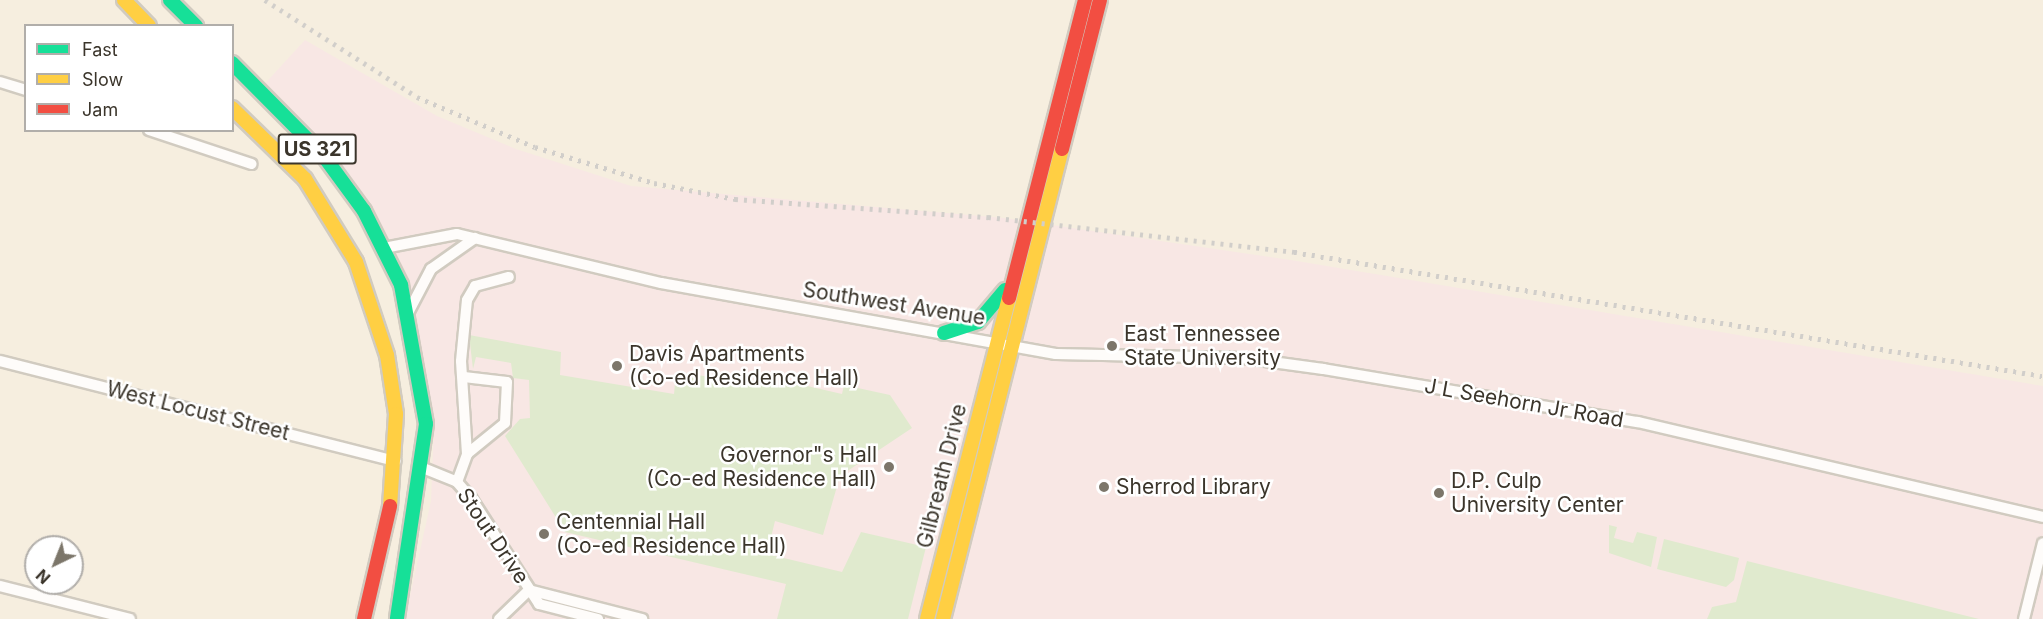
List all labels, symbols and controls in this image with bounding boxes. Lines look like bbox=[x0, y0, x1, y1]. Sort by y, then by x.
legend bbox=[24, 24, 234, 132]
text: Fast bbox=[82, 39, 118, 60]
text: Slow bbox=[82, 69, 123, 90]
text: Jam bbox=[82, 99, 118, 120]
road number: US 321 bbox=[276, 132, 358, 166]
street label: Southwest Avenue bbox=[801, 277, 987, 331]
place label: East Tennessee State University bbox=[1124, 321, 1281, 371]
marker: East Tennessee State University bbox=[1105, 339, 1119, 353]
place label: Davis Apartments (Co-ed Residence Hall) bbox=[629, 341, 860, 391]
marker: Davis Apartments (Co-ed Residence Hall) bbox=[610, 359, 624, 373]
street label: J L Seehorn Jr Road bbox=[1423, 373, 1625, 433]
street label: West Locust Street bbox=[104, 376, 292, 446]
street label: Gilbreath Drive bbox=[912, 401, 972, 551]
place label: Governor"s Hall (Co-ed Residence Hall) bbox=[646, 442, 877, 492]
marker: Governor"s Hall (Co-ed Residence Hall) bbox=[882, 460, 896, 474]
place label: D.P. Culp University Center bbox=[1451, 468, 1624, 518]
place label: Sherrod Library bbox=[1116, 474, 1271, 500]
marker: Sherrod Library bbox=[1097, 480, 1111, 494]
street label: Stout Drive bbox=[452, 483, 534, 589]
marker: D.P. Culp University Center bbox=[1432, 486, 1446, 500]
place label: Centennial Hall (Co-ed Residence Hall) bbox=[556, 509, 787, 559]
marker: Centennial Hall (Co-ed Residence Hall) bbox=[537, 527, 551, 541]
north arrow bbox=[24, 535, 84, 595]
text: N bbox=[32, 565, 54, 588]

